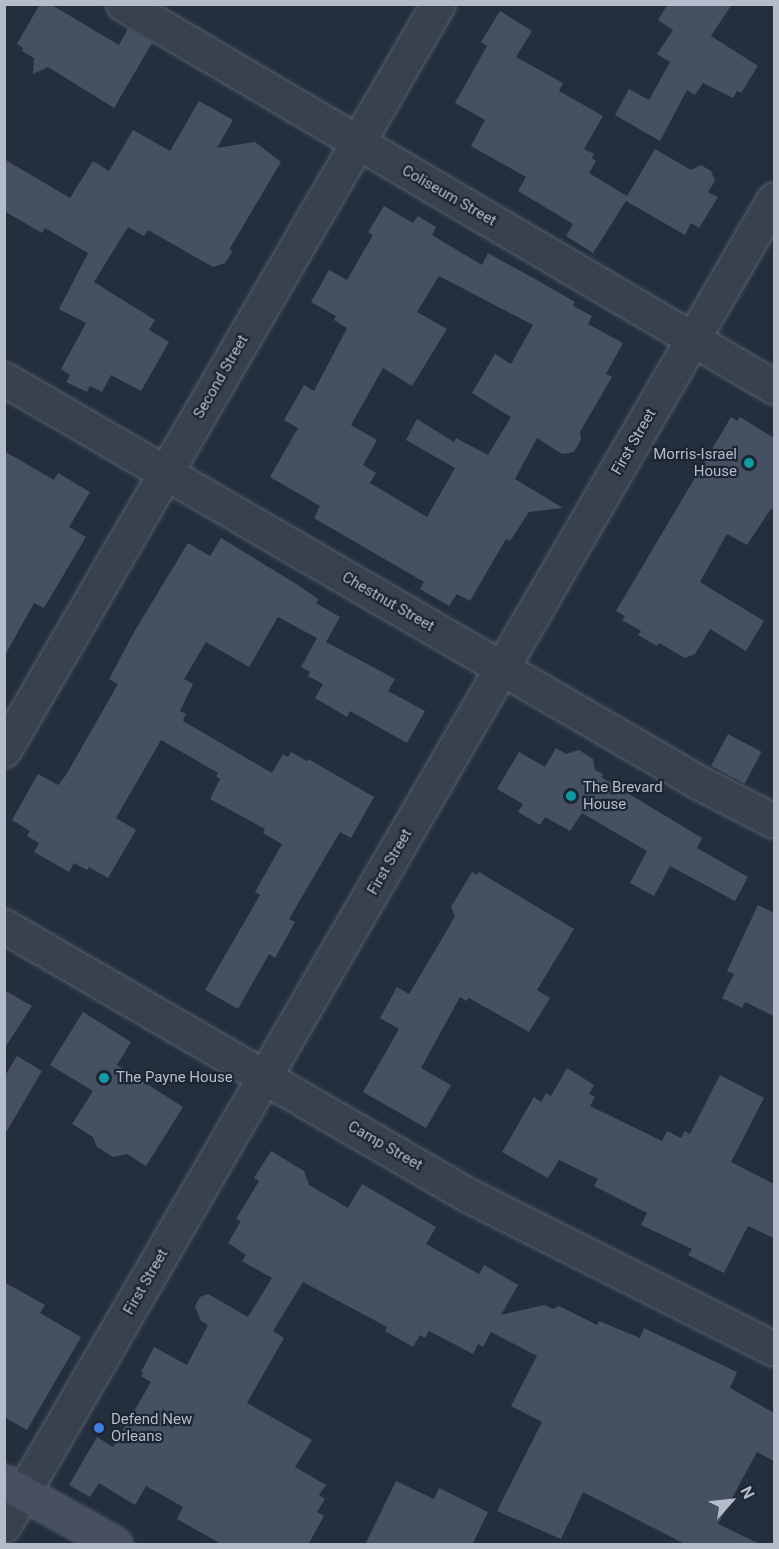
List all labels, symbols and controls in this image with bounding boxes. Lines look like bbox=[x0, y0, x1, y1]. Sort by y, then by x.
street label: Coliseum Street bbox=[399, 162, 499, 230]
street label: Second Street bbox=[190, 332, 252, 422]
street label: First Street bbox=[608, 406, 660, 478]
place label: Morris-Israel House bbox=[653, 445, 737, 480]
marker: Morris-Israel House bbox=[742, 456, 756, 470]
street label: Chestnut Street bbox=[339, 568, 437, 636]
place label: The Brevard House bbox=[583, 778, 663, 813]
marker: The Brevard House bbox=[564, 789, 578, 803]
street label: First Street bbox=[364, 826, 416, 898]
place label: The Payne House bbox=[116, 1069, 233, 1087]
marker: The Payne House bbox=[97, 1071, 111, 1085]
street label: Camp Street bbox=[345, 1118, 425, 1174]
street label: First Street bbox=[120, 1246, 172, 1318]
place label: Defend New Orleans bbox=[111, 1410, 192, 1445]
marker: Defend New Orleans bbox=[92, 1421, 106, 1435]
north arrow bbox=[701, 1471, 761, 1531]
text: N bbox=[736, 1483, 759, 1502]

